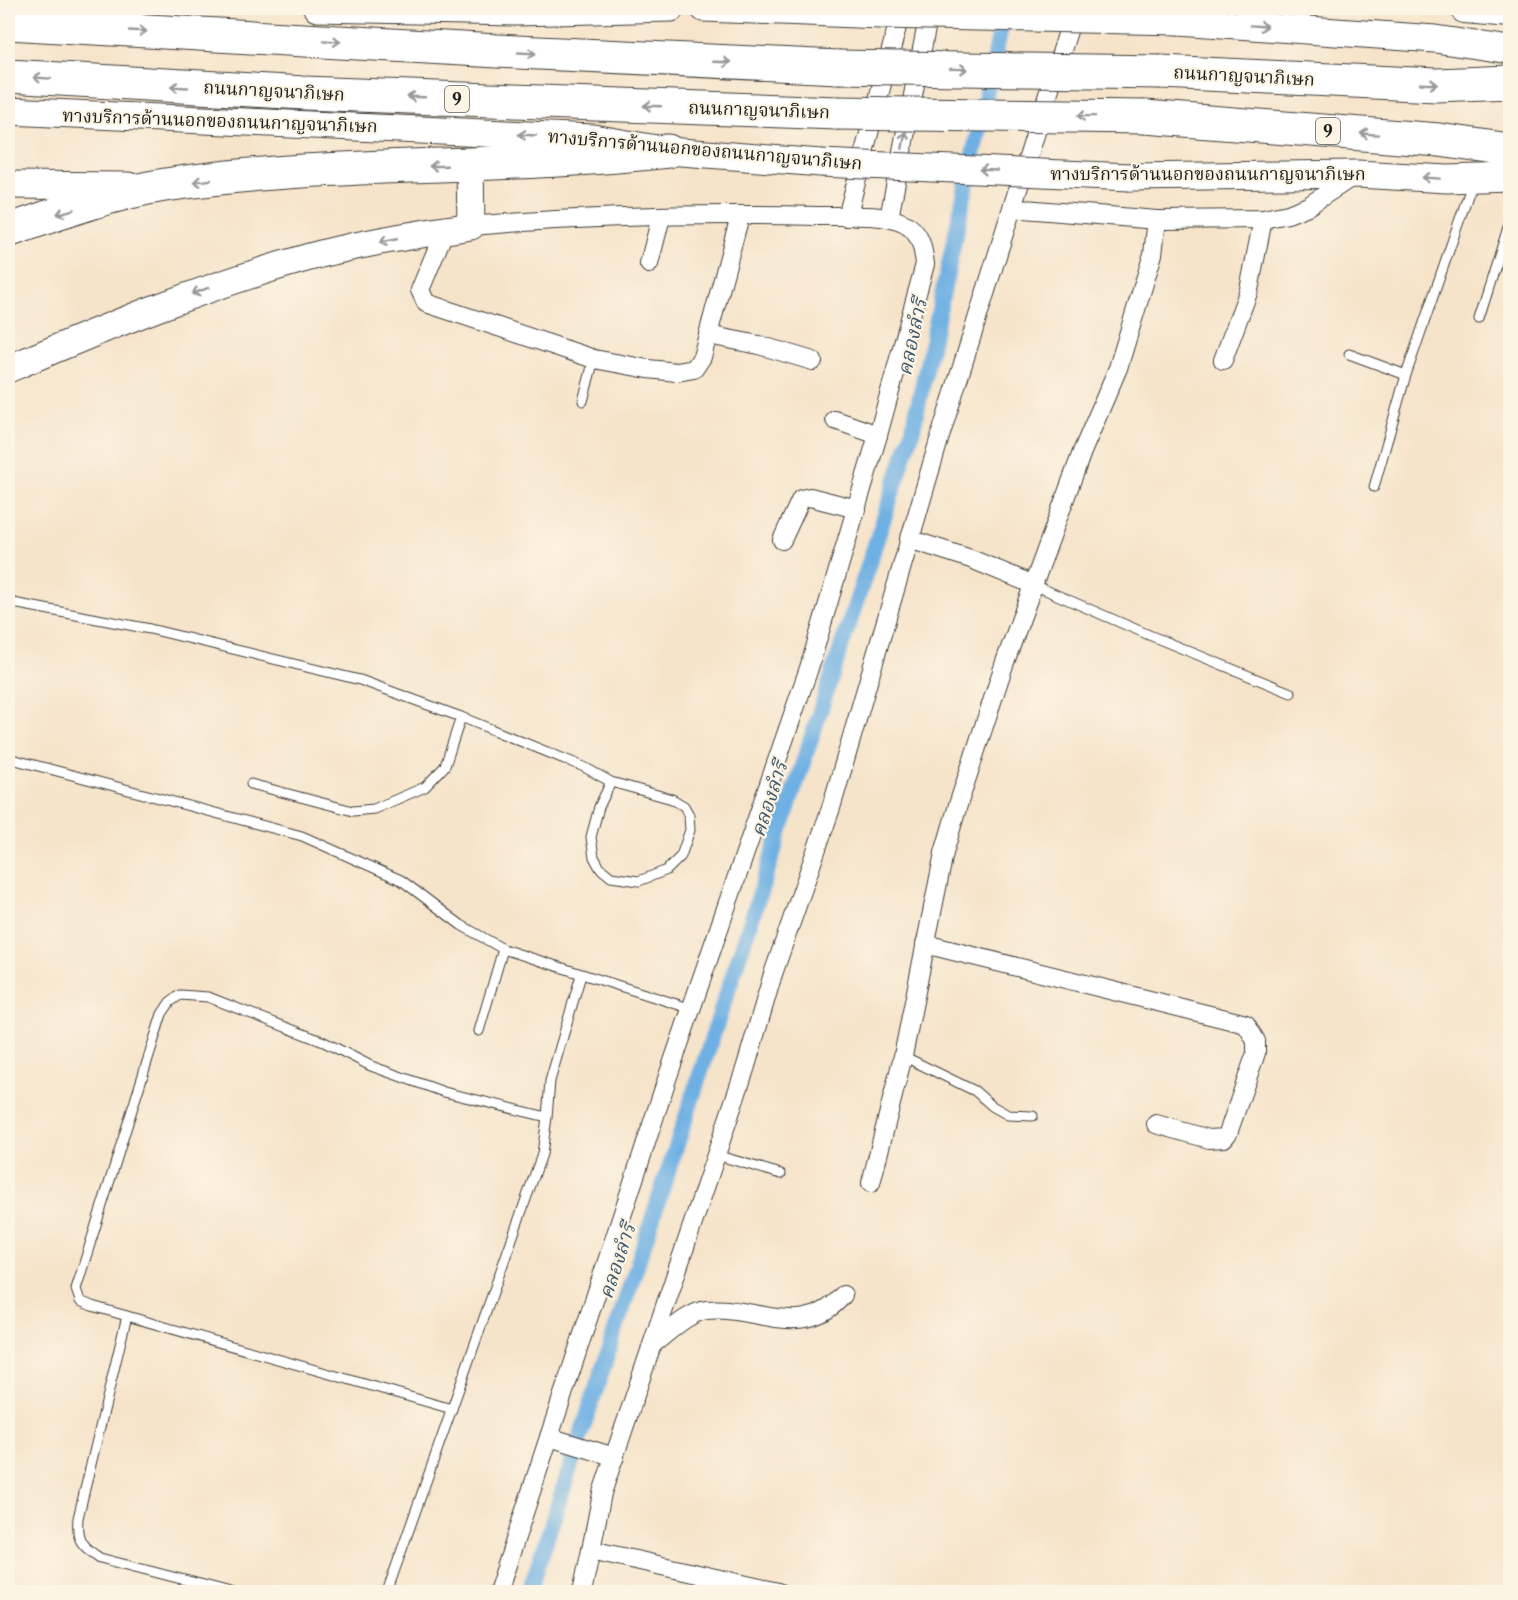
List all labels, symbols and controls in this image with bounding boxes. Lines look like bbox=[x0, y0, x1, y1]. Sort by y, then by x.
one-way arrow bbox=[1248, 21, 1268, 32]
one-way arrow bbox=[127, 25, 147, 36]
one-way arrow bbox=[322, 36, 342, 47]
one-way arrow bbox=[516, 47, 536, 58]
one-way arrow bbox=[711, 57, 731, 68]
street label: ถนนกาญจนาภิเษก bbox=[1173, 61, 1315, 91]
one-way arrow bbox=[948, 63, 968, 75]
one-way arrow bbox=[32, 72, 52, 83]
street label: ถนนกาญจนาภิเษก bbox=[203, 76, 345, 106]
one-way arrow bbox=[1418, 79, 1438, 90]
one-way arrow bbox=[169, 81, 189, 92]
road number: 9 bbox=[445, 86, 469, 112]
one-way arrow bbox=[406, 92, 426, 103]
street label: ถนนกาญจนาภิเษก bbox=[688, 97, 830, 123]
one-way arrow bbox=[643, 100, 663, 112]
street label: ทางบริการด้านนอกของถนนกาญจนาภิเษก bbox=[62, 105, 378, 137]
one-way arrow bbox=[1077, 110, 1097, 122]
road number: 9 bbox=[1316, 118, 1340, 144]
street label: ทางบริการด้านนอกของถนนกาญจนาภิเษก bbox=[547, 125, 863, 175]
one-way arrow bbox=[1359, 128, 1379, 139]
one-way arrow bbox=[518, 129, 538, 140]
one-way arrow bbox=[899, 131, 910, 150]
one-way arrow bbox=[428, 161, 448, 172]
street label: ทางบริการด้านนอกของถนนกาญจนาภิเษก bbox=[1050, 163, 1366, 185]
one-way arrow bbox=[978, 165, 998, 176]
one-way arrow bbox=[1422, 173, 1442, 184]
one-way arrow bbox=[192, 176, 212, 187]
one-way arrow bbox=[56, 207, 75, 218]
one-way arrow bbox=[378, 236, 398, 247]
one-way arrow bbox=[191, 287, 210, 298]
water label: คลองลำรี bbox=[892, 292, 933, 378]
water label: คลองลำรี bbox=[746, 754, 794, 840]
water label: คลองลำรี bbox=[594, 1216, 642, 1302]

